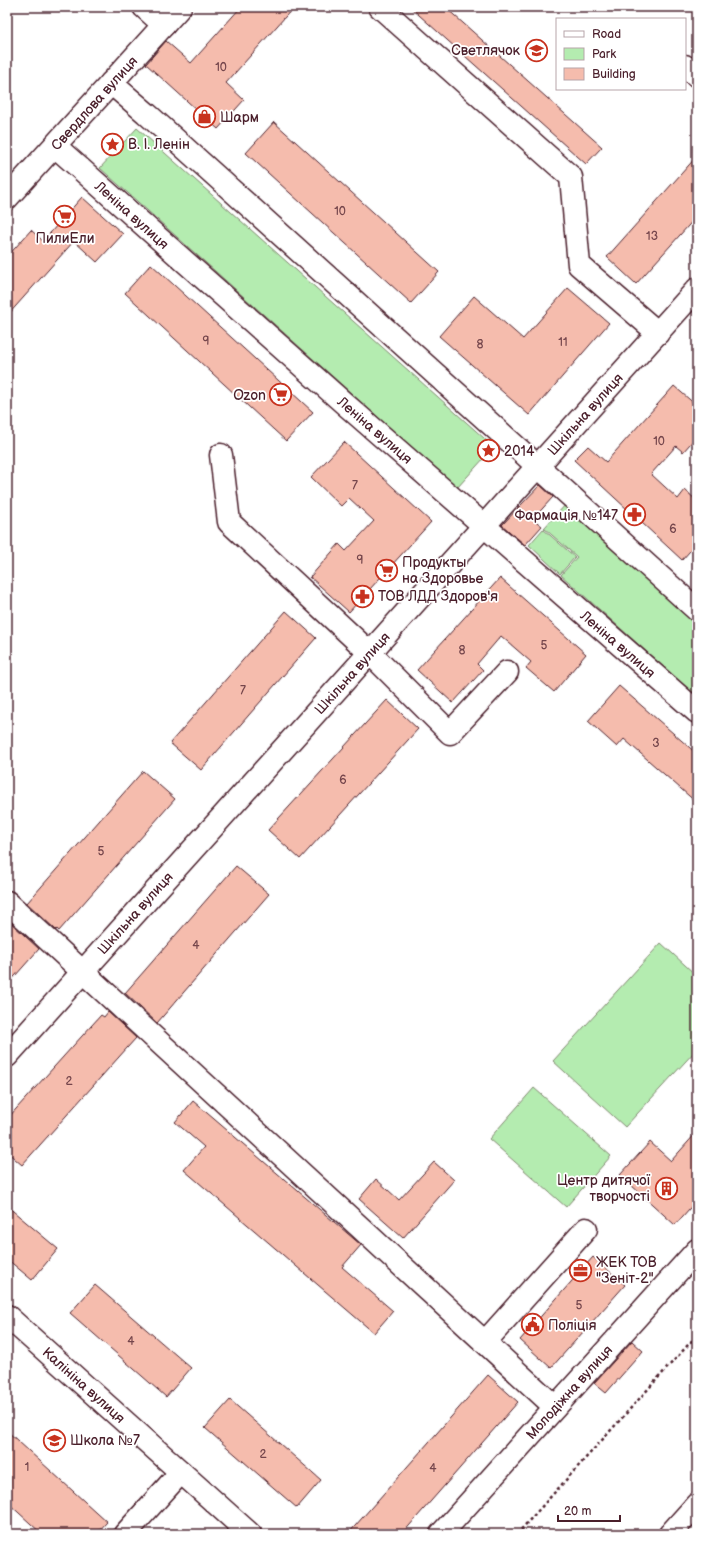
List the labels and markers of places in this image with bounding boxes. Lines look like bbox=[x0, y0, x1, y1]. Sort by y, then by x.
school or university icon: Светлячок bbox=[523, 37, 549, 63]
place label: Светлячок bbox=[451, 42, 521, 59]
shop icon: Шарм bbox=[192, 104, 218, 130]
place label: Шарм bbox=[220, 109, 259, 126]
place icon: В. І. Ленін bbox=[99, 131, 125, 157]
place label: В. І. Ленін bbox=[128, 136, 190, 153]
supermarket icon: ПилиЕли bbox=[52, 203, 78, 229]
place label: ПилиЕли bbox=[36, 230, 94, 247]
supermarket icon: Ozon bbox=[268, 382, 294, 408]
place label: Ozon bbox=[233, 387, 266, 404]
place icon: 2014 bbox=[475, 438, 501, 464]
place label: 2014 bbox=[504, 443, 535, 460]
pharmacy icon: Фармація №147 bbox=[621, 502, 647, 528]
place label: Фармація №147 bbox=[514, 507, 618, 524]
place label: Продукты на Здоровье bbox=[402, 554, 483, 587]
supermarket icon: Продукты на Здоровье bbox=[374, 557, 400, 583]
pharmacy icon: ТОВ ЛДД Здоров'я bbox=[350, 583, 376, 609]
place label: ТОВ ЛДД Здоров'я bbox=[378, 588, 498, 605]
place label: Центр дитячої творчості bbox=[557, 1172, 651, 1205]
building icon: Центр дитячої творчості bbox=[653, 1175, 679, 1201]
place label: ЖЕК ТОВ "Зеніт-2" bbox=[596, 1254, 657, 1287]
office icon: ЖЕК ТОВ "Зеніт-2" bbox=[568, 1257, 594, 1283]
public building icon: Поліція bbox=[520, 1312, 546, 1338]
place label: Поліція bbox=[548, 1317, 597, 1334]
school or university icon: Школа №7 bbox=[42, 1427, 68, 1453]
place label: Школа №7 bbox=[70, 1432, 140, 1449]

